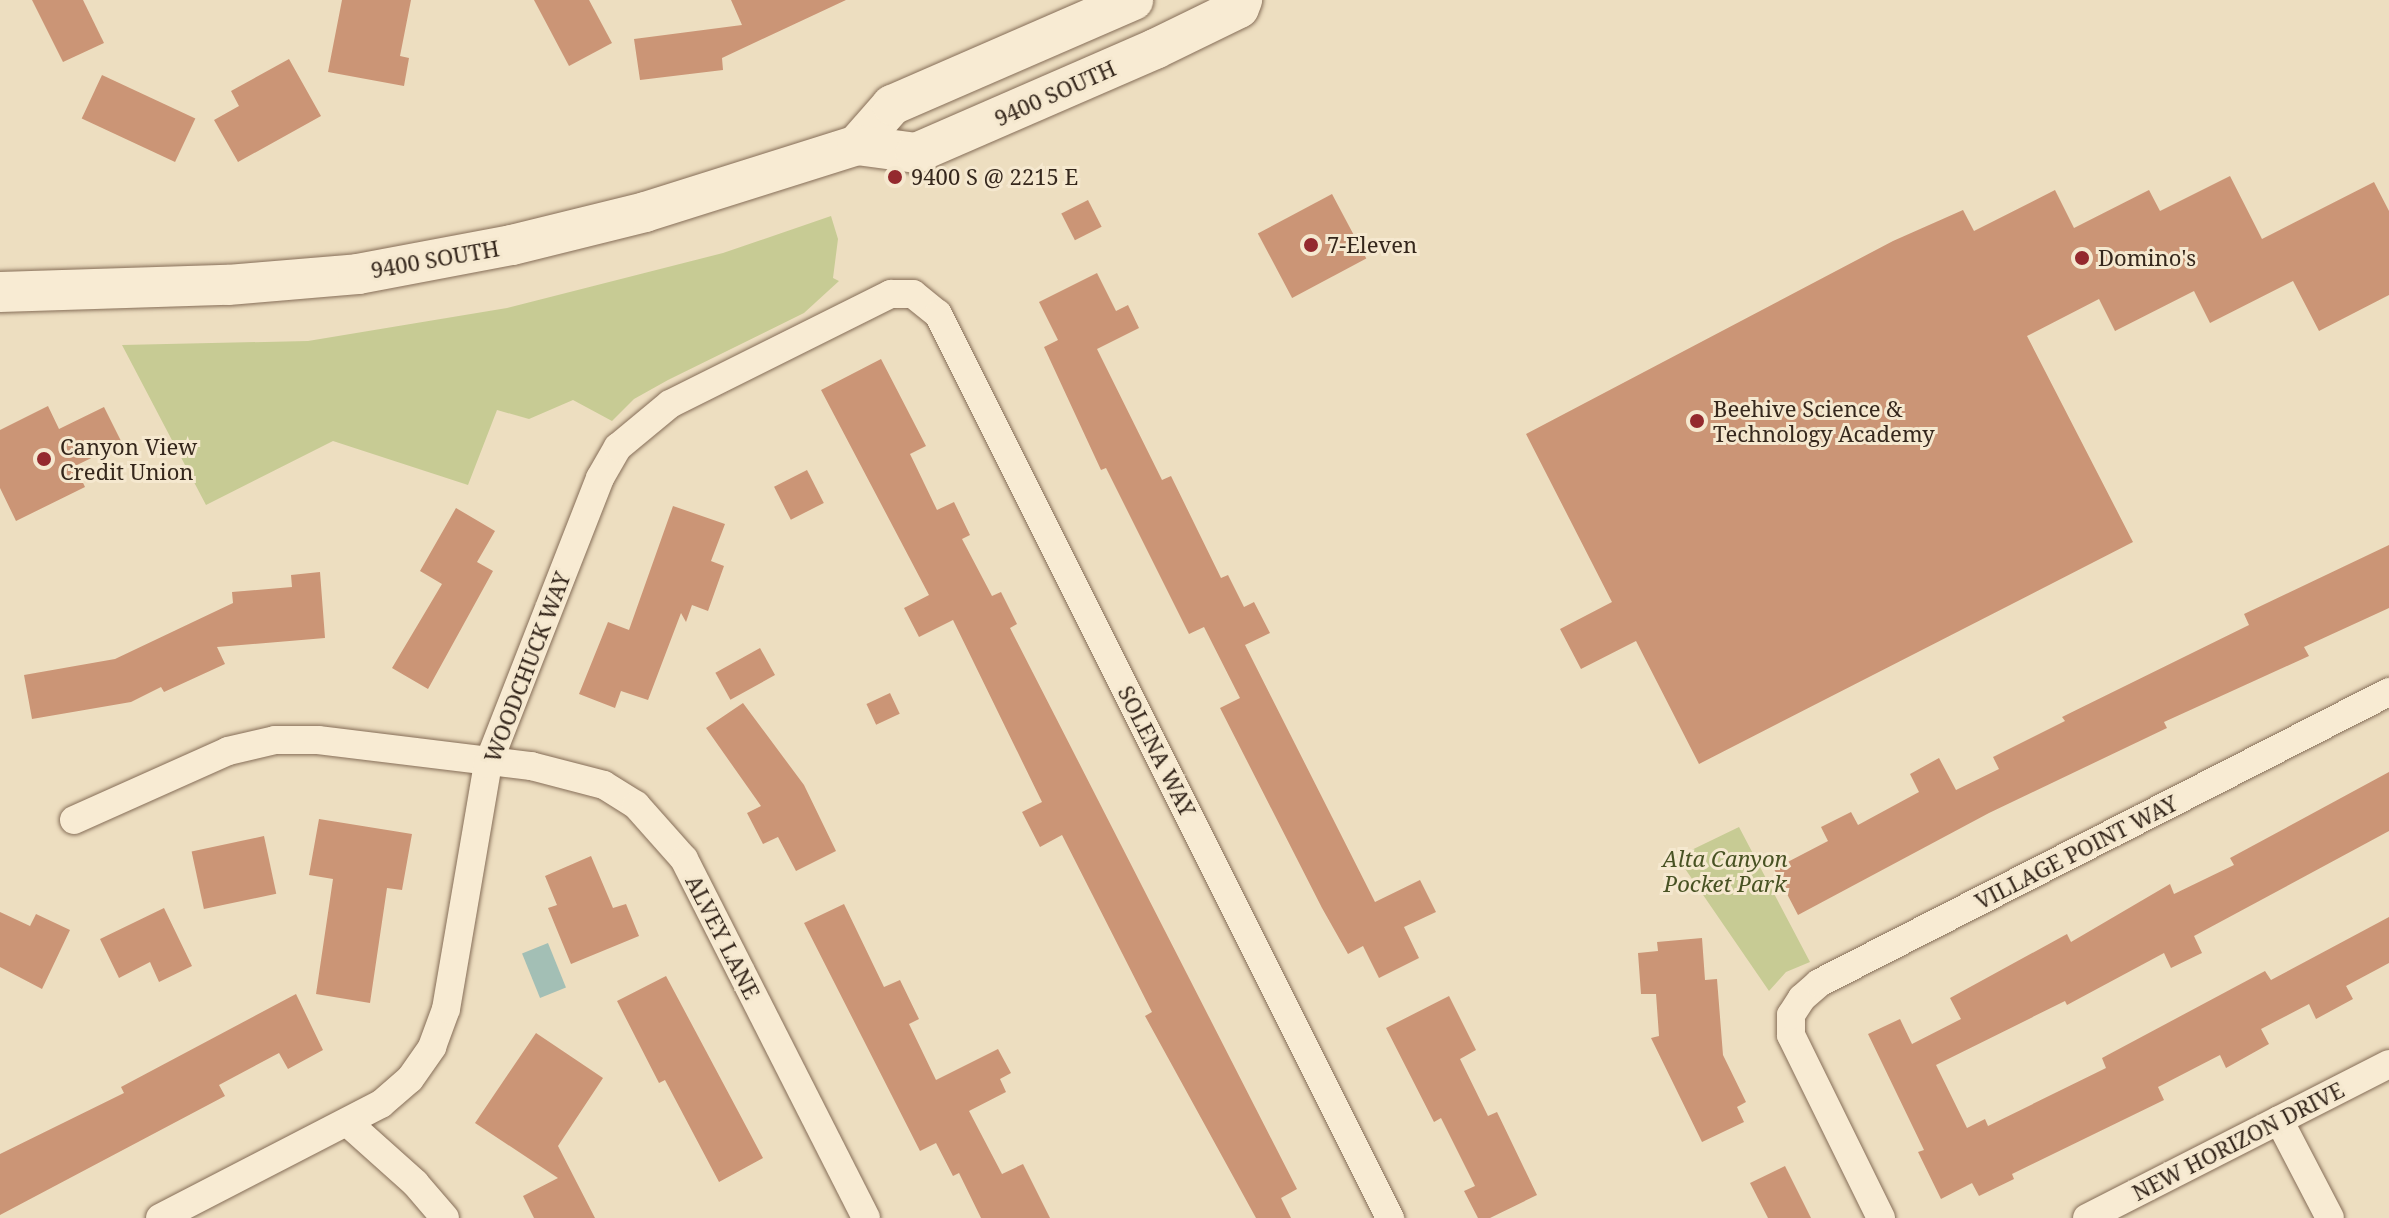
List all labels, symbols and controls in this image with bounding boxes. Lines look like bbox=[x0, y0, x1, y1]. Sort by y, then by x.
street label: 9400 SOUTH bbox=[990, 55, 1120, 131]
place label: 9400 S @ 2215 E bbox=[911, 164, 1078, 190]
marker: 9400 S @ 2215 E bbox=[886, 168, 904, 186]
place label: 7-Eleven bbox=[1327, 232, 1417, 258]
street label: 9400 SOUTH bbox=[369, 235, 501, 283]
marker: 7-Eleven bbox=[1302, 236, 1320, 254]
place label: Domino's bbox=[2098, 245, 2196, 271]
marker: Domino's bbox=[2073, 249, 2091, 267]
place label: Beehive Science & Technology Academy bbox=[1713, 395, 1935, 446]
marker: Beehive Science & Technology Academy bbox=[1688, 412, 1706, 430]
place label: Canyon View Credit Union bbox=[60, 433, 197, 484]
marker: Canyon View Credit Union bbox=[35, 450, 53, 468]
street label: WOODCHUCK WAY bbox=[479, 568, 575, 766]
street label: SOLENA WAY bbox=[1113, 681, 1201, 821]
street label: VILLAGE POINT WAY bbox=[1970, 790, 2182, 914]
park label: Alta Canyon Pocket Park bbox=[1662, 845, 1788, 896]
street label: ALVEY LANE bbox=[681, 871, 765, 1003]
street label: NEW HORIZON DRIVE bbox=[2128, 1076, 2348, 1206]

